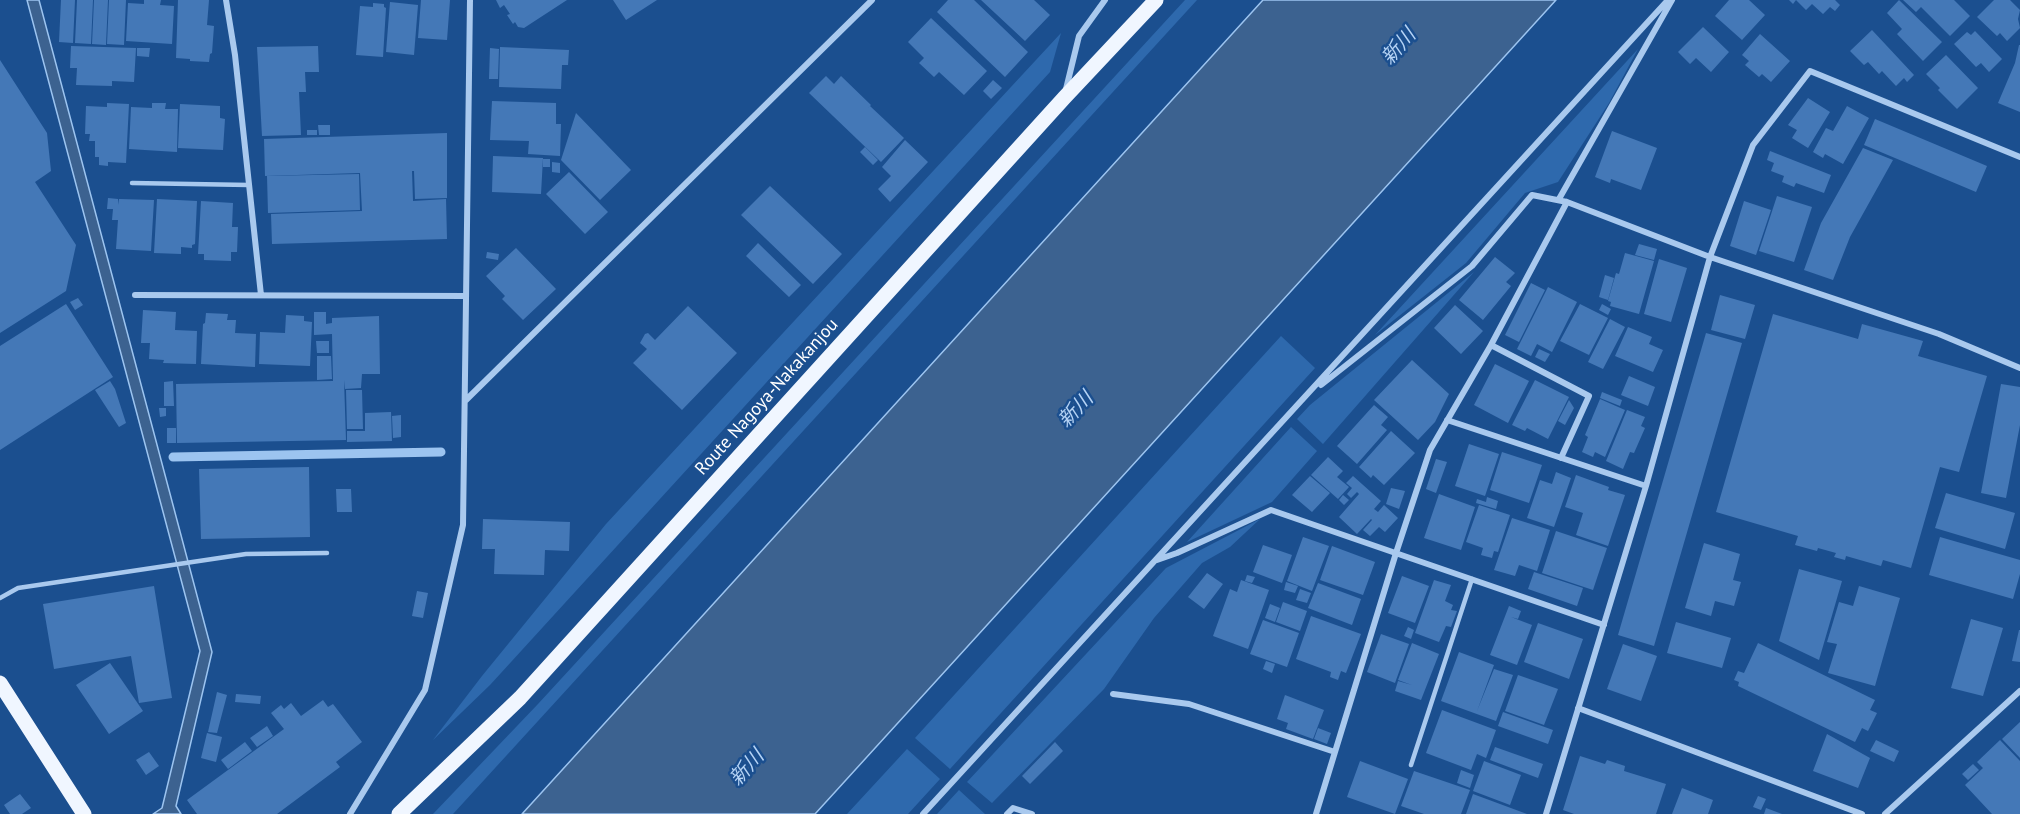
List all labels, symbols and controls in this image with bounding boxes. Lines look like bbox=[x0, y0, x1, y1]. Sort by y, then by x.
water label: 新川 bbox=[1377, 24, 1421, 70]
street label: Route Nagoya-Nakakanjou bbox=[691, 314, 843, 480]
water label: 新川 bbox=[1054, 387, 1098, 433]
water label: 新川 bbox=[725, 745, 769, 791]

